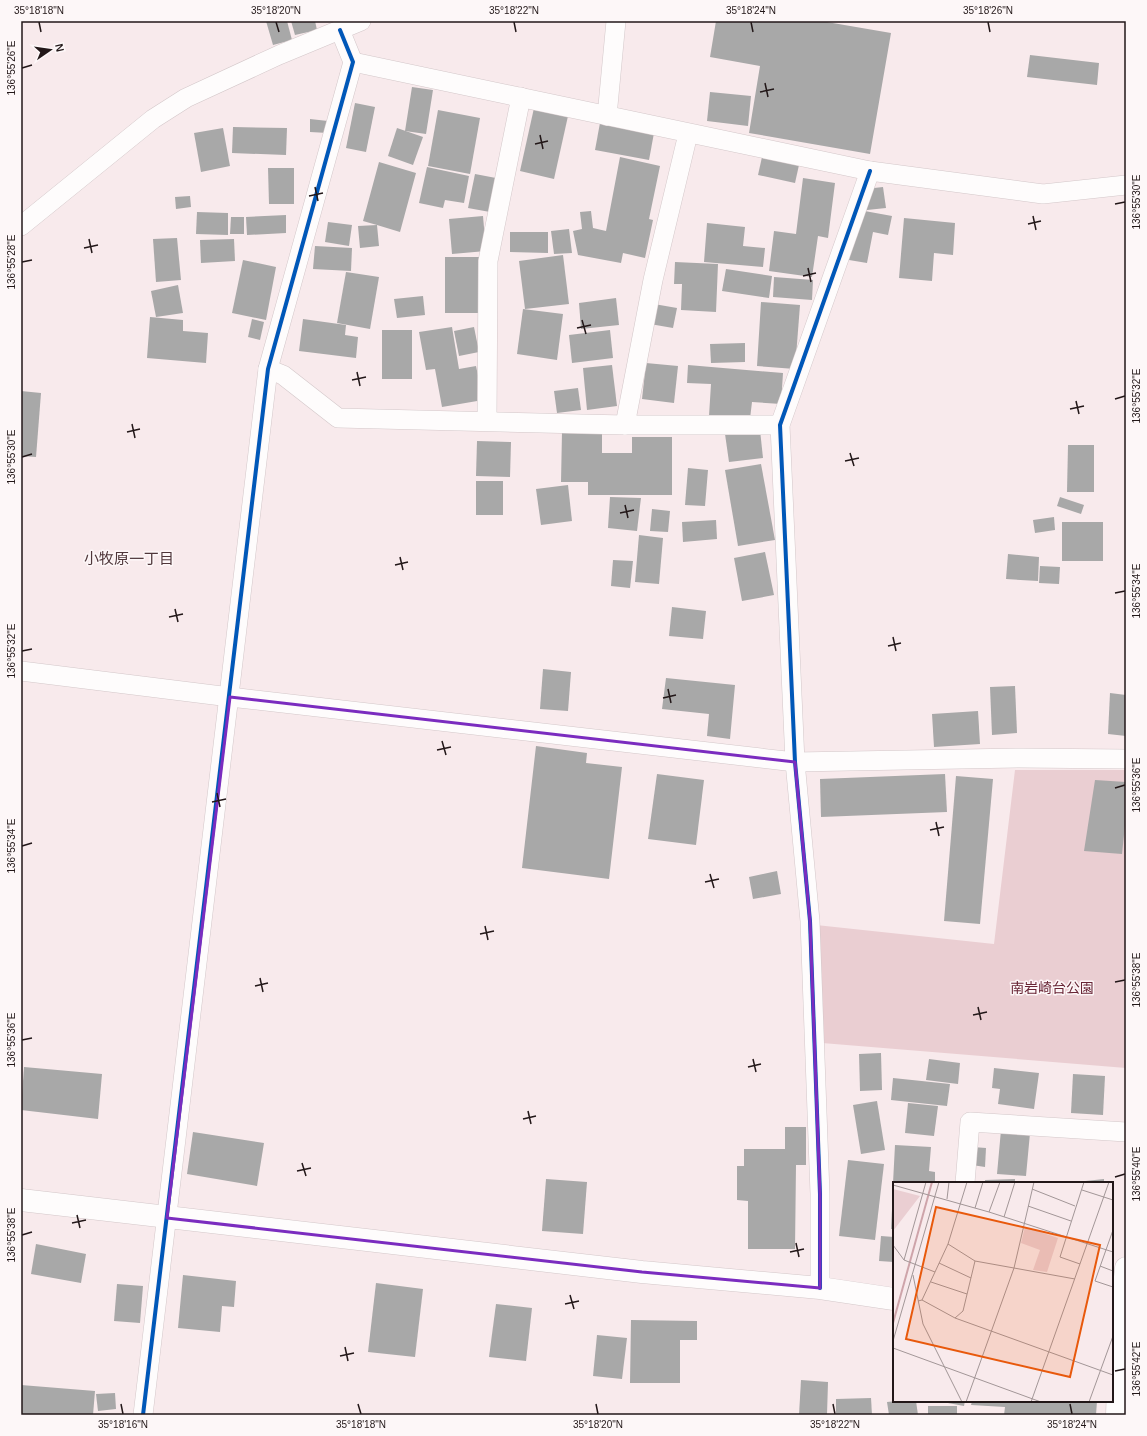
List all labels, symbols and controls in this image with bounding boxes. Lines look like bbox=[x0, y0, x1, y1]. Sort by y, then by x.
text: 35°18'18"N bbox=[14, 5, 64, 16]
text: 35°18'20"N bbox=[251, 5, 301, 16]
text: 35°18'22"N bbox=[489, 5, 539, 16]
text: 35°18'24"N bbox=[726, 5, 776, 16]
text: 35°18'26"N bbox=[963, 5, 1013, 16]
north arrow bbox=[30, 30, 70, 70]
text: 136°55'26"E bbox=[6, 40, 17, 96]
text: N bbox=[53, 43, 66, 53]
text: 136°55'30"E bbox=[1131, 174, 1142, 230]
text: 136°55'28"E bbox=[6, 234, 17, 290]
text: 136°55'32"E bbox=[1131, 368, 1142, 424]
text: 136°55'30"E bbox=[6, 429, 17, 485]
district label: 小牧原一丁目 bbox=[84, 550, 174, 567]
text: 136°55'34"E bbox=[1131, 563, 1142, 619]
text: 136°55'32"E bbox=[6, 623, 17, 679]
text: 136°55'36"E bbox=[1131, 757, 1142, 813]
text: 136°55'34"E bbox=[6, 818, 17, 874]
text: 136°55'38"E bbox=[1131, 952, 1142, 1008]
park label: 南岩崎台公園 bbox=[1010, 980, 1094, 996]
text: 136°55'36"E bbox=[6, 1012, 17, 1068]
text: 136°55'40"E bbox=[1131, 1146, 1142, 1202]
inset map bbox=[893, 1182, 1113, 1402]
text: 136°55'38"E bbox=[6, 1207, 17, 1263]
text: 136°55'42"E bbox=[1131, 1341, 1142, 1397]
text: 35°18'16"N bbox=[98, 1419, 148, 1430]
text: 35°18'18"N bbox=[336, 1419, 386, 1430]
text: 35°18'20"N bbox=[573, 1419, 623, 1430]
text: 35°18'22"N bbox=[810, 1419, 860, 1430]
text: 35°18'24"N bbox=[1047, 1419, 1097, 1430]

